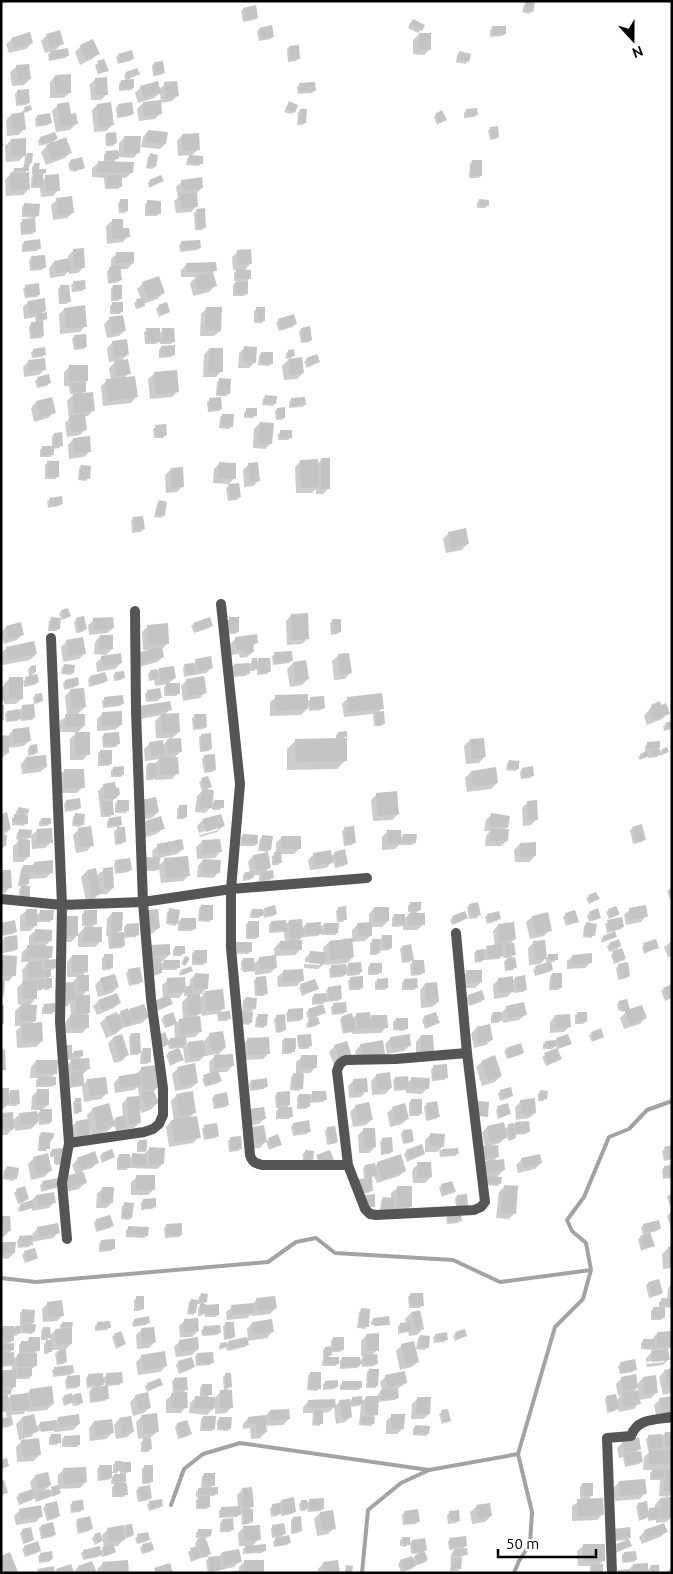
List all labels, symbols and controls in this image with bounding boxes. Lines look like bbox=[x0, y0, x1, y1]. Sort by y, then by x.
north arrow bbox=[608, 15, 658, 65]
text: N bbox=[630, 43, 645, 61]
scale bar bbox=[498, 1526, 596, 1558]
text: 50 m bbox=[506, 1535, 539, 1552]

